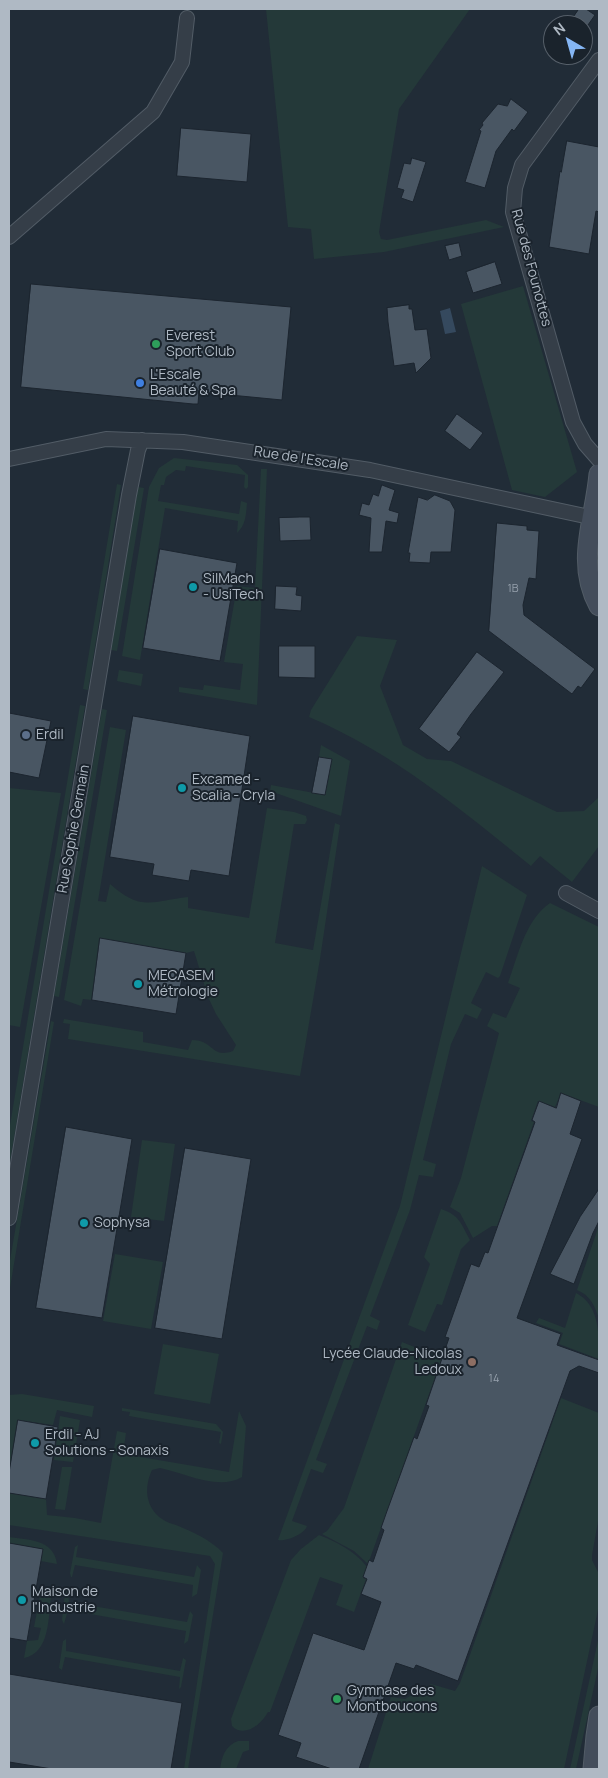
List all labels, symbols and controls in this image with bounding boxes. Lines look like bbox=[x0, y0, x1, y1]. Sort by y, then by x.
north arrow bbox=[543, 15, 593, 65]
text: N bbox=[549, 18, 569, 39]
street label: Rue des Founottes bbox=[507, 208, 555, 328]
place label: Everest Sport Club bbox=[166, 328, 235, 361]
marker: Everest Sport Club bbox=[150, 338, 162, 350]
place label: L'Escale Beauté & Spa bbox=[150, 367, 236, 400]
marker: L'Escale Beauté & Spa bbox=[134, 377, 146, 389]
street label: Rue de l'Escale bbox=[253, 443, 349, 475]
place label: SilMach - UsiTech bbox=[203, 571, 264, 604]
marker: SilMach - UsiTech bbox=[187, 581, 199, 593]
house number: 1B bbox=[507, 582, 519, 596]
place label: Erdil bbox=[36, 727, 64, 743]
marker: Erdil bbox=[20, 729, 32, 741]
street label: Rue Sophie Germain bbox=[54, 763, 94, 895]
place label: Excamed - Scalia - Cryla bbox=[192, 772, 275, 804]
marker: Excamed - Scalia - Cryla bbox=[176, 782, 188, 794]
place label: MECASEM Métrologie bbox=[148, 968, 218, 1000]
marker: MECASEM Métrologie bbox=[132, 978, 144, 990]
place label: Sophysa bbox=[94, 1215, 150, 1231]
marker: Sophysa bbox=[78, 1217, 90, 1229]
place label: Lycée Claude-Nicolas Ledoux bbox=[323, 1346, 462, 1378]
marker: Lycée Claude-Nicolas Ledoux bbox=[466, 1356, 478, 1368]
house number: 14 bbox=[489, 1372, 499, 1386]
place label: Erdil - AJ Solutions - Sonaxis bbox=[45, 1427, 169, 1460]
marker: Erdil - AJ Solutions - Sonaxis bbox=[29, 1437, 41, 1449]
place label: Maison de l'Industrie bbox=[32, 1584, 98, 1616]
marker: Maison de l'Industrie bbox=[16, 1594, 28, 1606]
place label: Gymnase des Montboucons bbox=[347, 1683, 437, 1715]
marker: Gymnase des Montboucons bbox=[331, 1693, 343, 1705]

